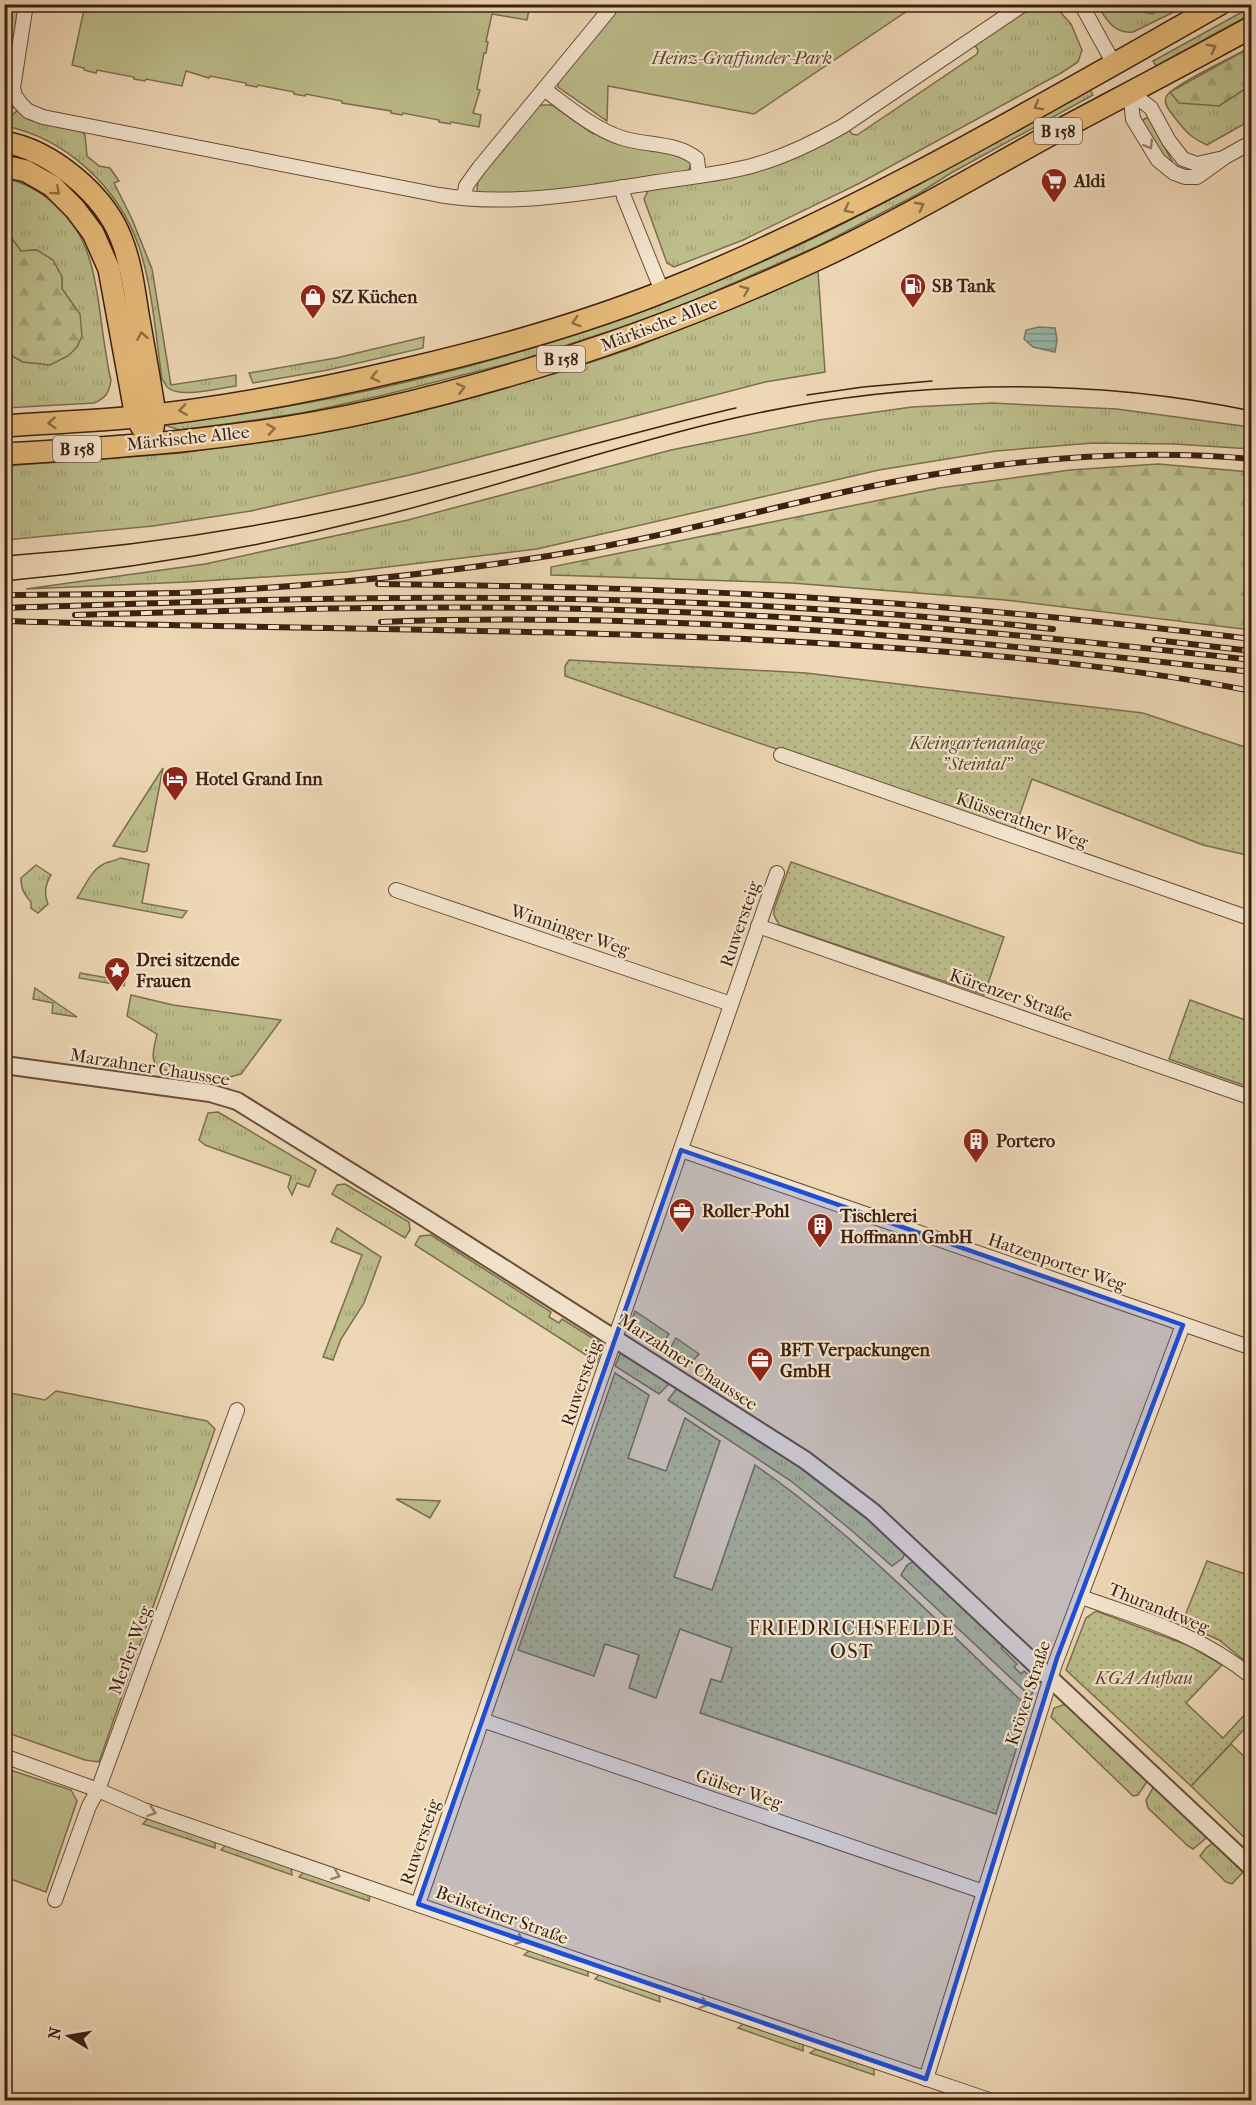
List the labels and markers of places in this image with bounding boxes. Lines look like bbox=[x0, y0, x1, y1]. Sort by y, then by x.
supermarket icon: Aldi bbox=[1039, 166, 1069, 204]
place label: Aldi bbox=[1073, 171, 1106, 192]
fuel station icon: SB Tank bbox=[898, 271, 928, 309]
place label: SB Tank bbox=[932, 276, 996, 297]
shop icon: SZ Küchen bbox=[298, 282, 328, 320]
place label: SZ Küchen bbox=[332, 287, 418, 308]
hotel icon: Hotel Grand Inn bbox=[160, 764, 190, 802]
place label: Hotel Grand Inn bbox=[195, 769, 323, 790]
place label: Drei sitzende Frauen bbox=[135, 950, 240, 992]
place icon: Drei sitzende Frauen bbox=[102, 955, 132, 993]
building icon: Portero bbox=[961, 1126, 991, 1164]
place label: Portero bbox=[996, 1131, 1055, 1152]
office icon: Roller-Pohl bbox=[667, 1196, 697, 1234]
place label: Roller-Pohl bbox=[702, 1201, 790, 1222]
place label: Tischlerei Hoffmann GmbH bbox=[839, 1206, 974, 1248]
building icon: Tischlerei Hoffmann GmbH bbox=[805, 1211, 835, 1249]
place label: BFT Verpackungen GmbH bbox=[780, 1340, 931, 1382]
office icon: BFT Verpackungen GmbH bbox=[745, 1345, 775, 1383]

